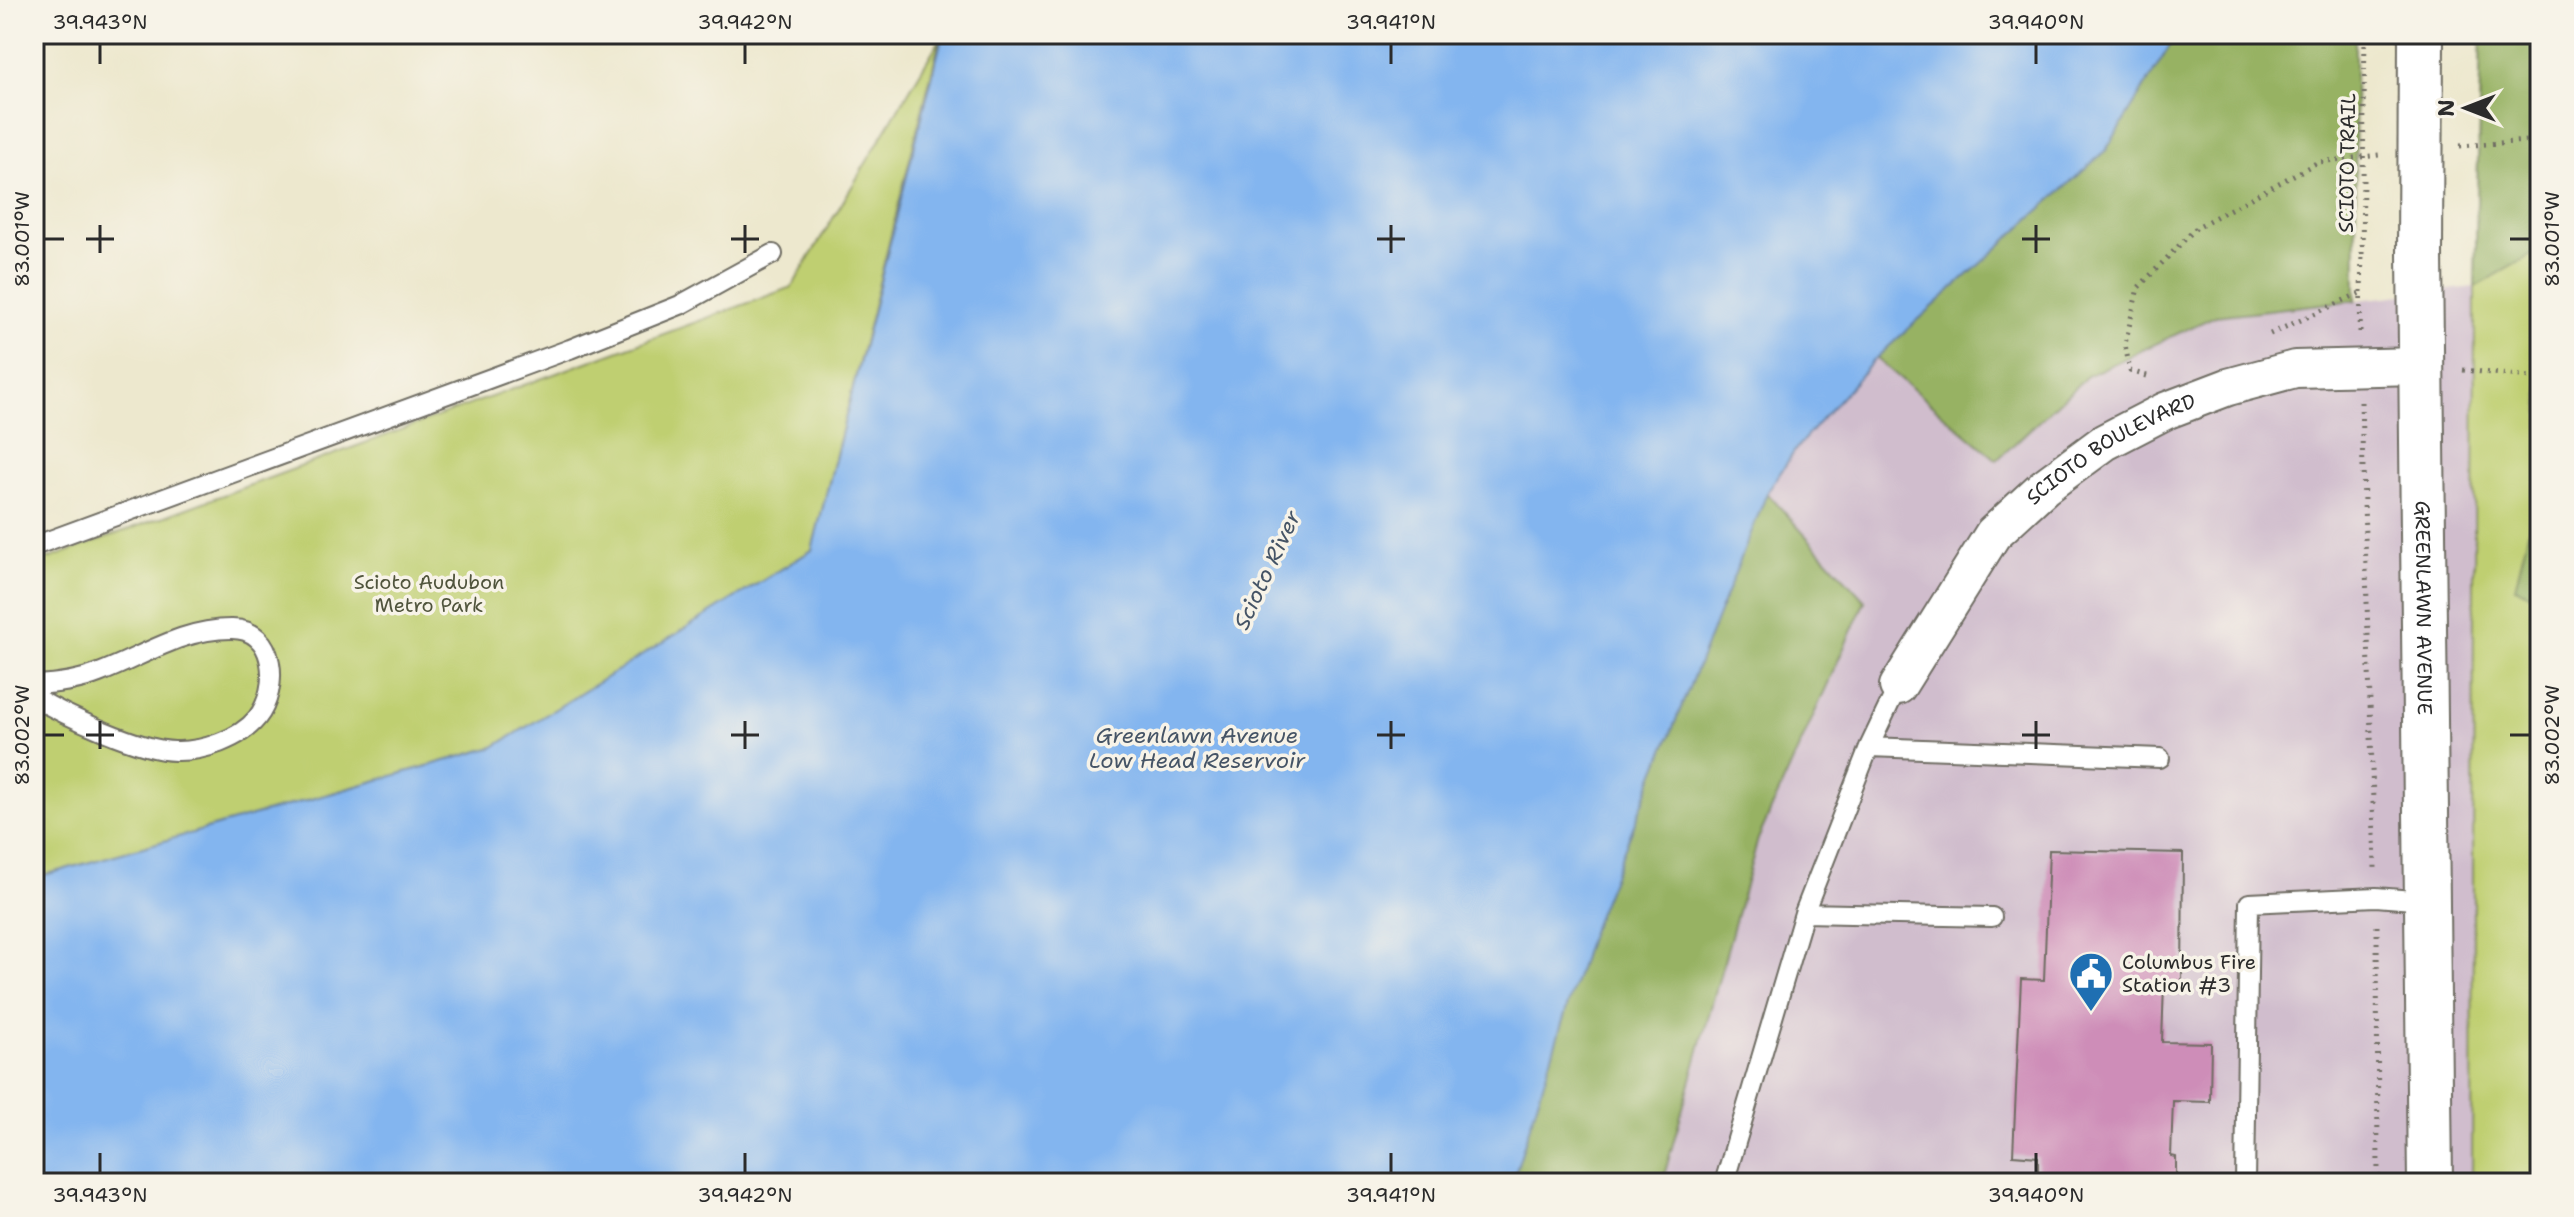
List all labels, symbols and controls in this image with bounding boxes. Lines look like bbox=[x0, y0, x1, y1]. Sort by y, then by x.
text: 39.943°N bbox=[52, 9, 148, 35]
text: 39.942°N bbox=[697, 9, 793, 35]
text: 39.941°N bbox=[1346, 9, 1436, 35]
text: 39.940°N bbox=[1988, 9, 2084, 35]
north arrow bbox=[2426, 68, 2506, 148]
street label: SCIOTO TRAIL bbox=[2333, 93, 2361, 233]
text: N bbox=[2432, 99, 2461, 117]
text: 83.001°W bbox=[9, 191, 35, 287]
text: 83.001°W bbox=[2539, 191, 2565, 287]
street label: SCIOTO BOULEVARD bbox=[2020, 388, 2199, 510]
street label: GREENLAWN AVENUE bbox=[2410, 501, 2438, 715]
water label: Scioto River bbox=[1227, 505, 1307, 634]
park label: Scioto Audubon Metro Park bbox=[354, 569, 504, 618]
text: 83.002°W bbox=[9, 684, 35, 786]
text: 83.002°W bbox=[2539, 684, 2565, 786]
water label: Greenlawn Avenue Low Head Reservoir bbox=[1089, 721, 1306, 775]
place label: Columbus Fire Station #3 bbox=[2122, 949, 2256, 998]
public building icon: Columbus Fire Station #3 bbox=[2067, 950, 2115, 1013]
text: 39.943°N bbox=[52, 1182, 148, 1208]
text: 39.942°N bbox=[697, 1182, 793, 1208]
text: 39.941°N bbox=[1346, 1182, 1436, 1208]
text: 39.940°N bbox=[1988, 1182, 2084, 1208]

